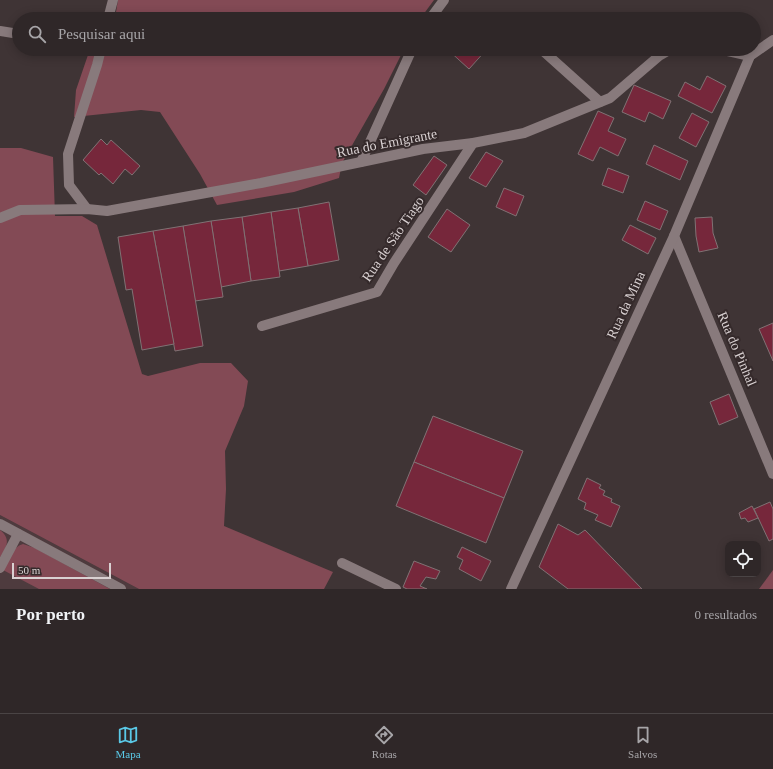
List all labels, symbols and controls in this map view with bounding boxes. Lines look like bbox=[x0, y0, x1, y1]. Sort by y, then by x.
search box bbox=[12, 12, 761, 56]
icon: search bbox=[26, 23, 48, 45]
text: Pesquisar aqui bbox=[58, 26, 145, 42]
street label: Rua do Emigrante bbox=[336, 126, 438, 160]
street label: Rua de São Tiago bbox=[359, 194, 427, 284]
street label: Rua da Mina bbox=[604, 268, 648, 341]
street label: Rua do Pinhal bbox=[715, 310, 759, 389]
map controls bbox=[725, 541, 761, 577]
button: locate bbox=[725, 541, 761, 577]
scale bar bbox=[12, 561, 111, 580]
text: 50 m bbox=[18, 564, 40, 576]
text: Por perto bbox=[16, 605, 85, 624]
text: 0 resultados bbox=[695, 607, 757, 622]
tab: Mapa bbox=[116, 724, 141, 760]
tab: Rotas bbox=[372, 724, 397, 760]
tab: Salvos bbox=[628, 724, 657, 760]

